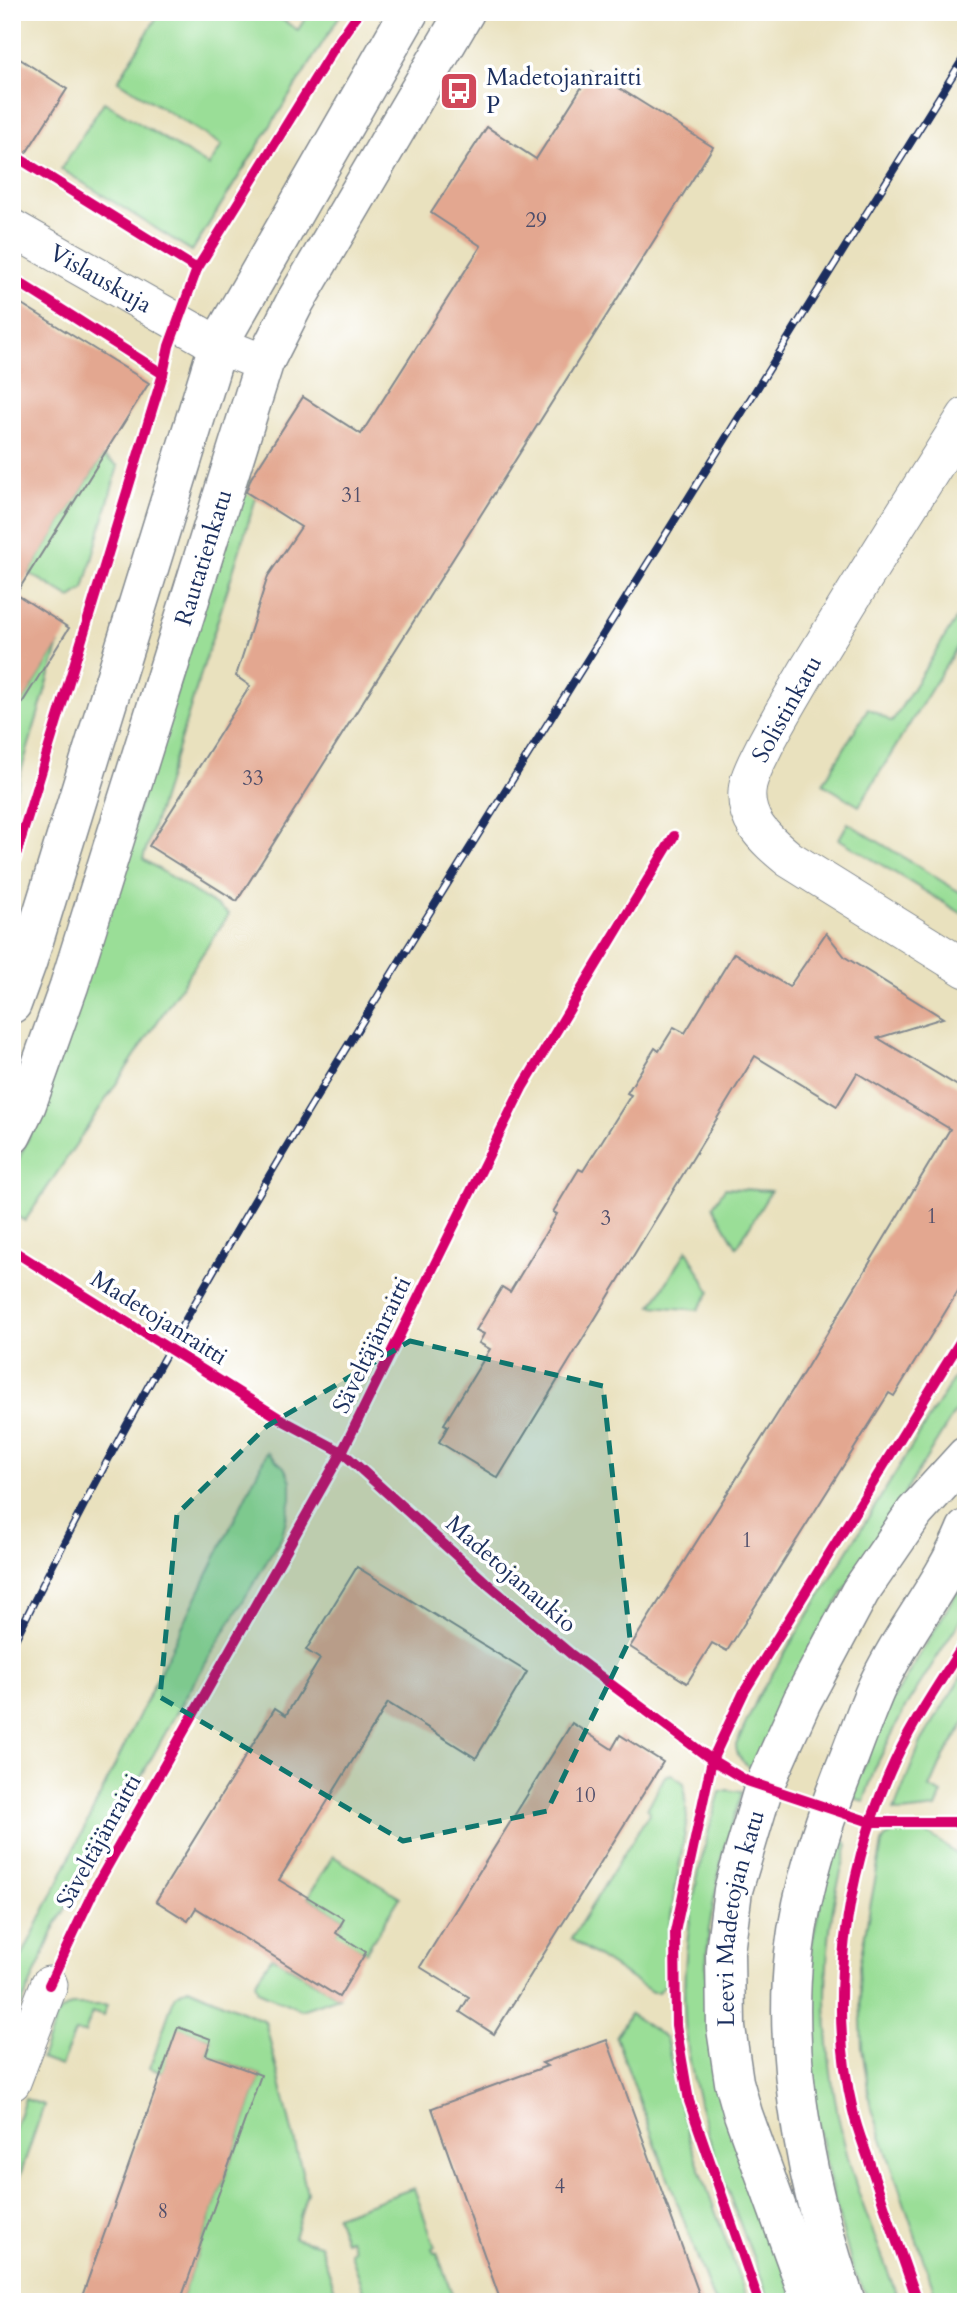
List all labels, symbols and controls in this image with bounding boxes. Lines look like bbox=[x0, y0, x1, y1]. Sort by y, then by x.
place label: Madetojanraitti P bbox=[486, 61, 642, 122]
bus stop icon: Madetojanraitti P bbox=[438, 70, 480, 112]
house number: 29 bbox=[525, 206, 547, 235]
street label: Vislauskuja bbox=[43, 236, 159, 321]
house number: 31 bbox=[341, 481, 363, 510]
street label: Rautatienkatu bbox=[166, 485, 240, 629]
street label: Solistinkatu bbox=[744, 649, 830, 769]
house number: 33 bbox=[242, 764, 264, 793]
house number: 1 bbox=[927, 1202, 937, 1231]
house number: 3 bbox=[601, 1204, 611, 1233]
street label: Madetojanraitti bbox=[84, 1263, 234, 1373]
street label: Säveltäjänraitti bbox=[325, 1271, 420, 1419]
street label: Madetojanaukio bbox=[438, 1508, 584, 1640]
house number: 1 bbox=[742, 1526, 752, 1555]
street label: Säveltäjänraitti bbox=[49, 1768, 150, 1914]
house number: 10 bbox=[574, 1781, 596, 1810]
street label: Leevi Madetojan katu bbox=[708, 1806, 772, 2027]
house number: 4 bbox=[555, 2172, 566, 2201]
house number: 8 bbox=[158, 2197, 168, 2226]

